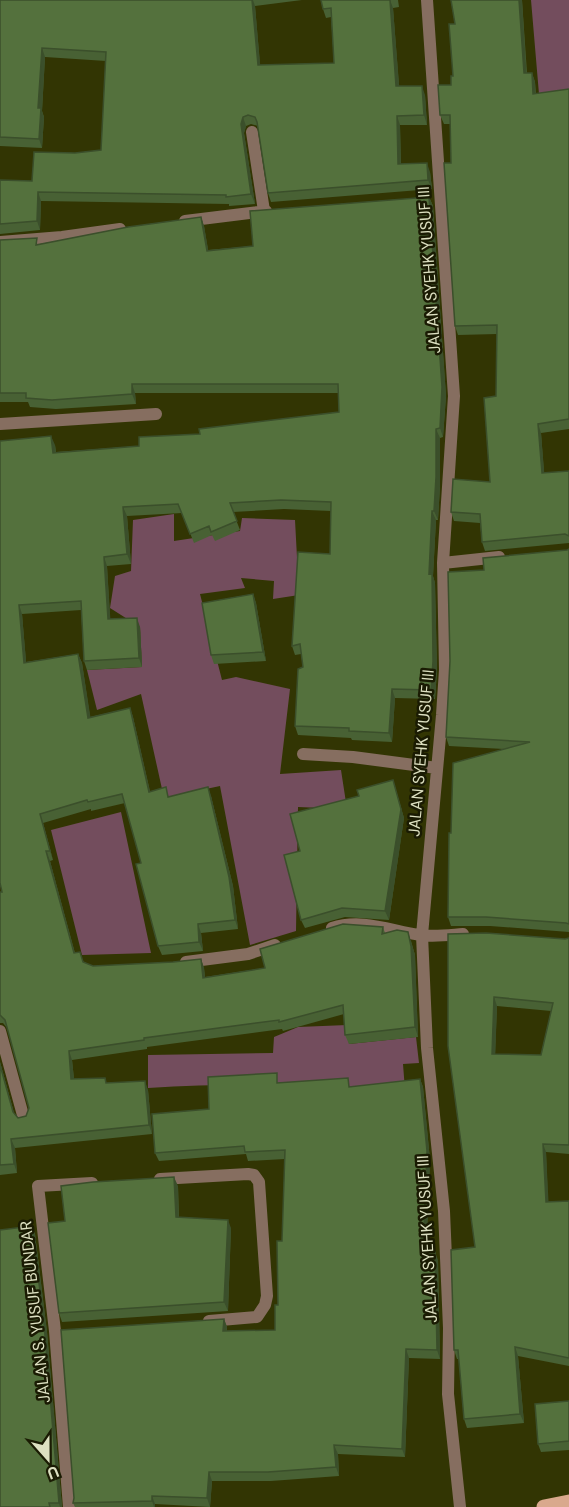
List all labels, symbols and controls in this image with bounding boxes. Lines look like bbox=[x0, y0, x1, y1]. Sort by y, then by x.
street label: JALAN SYEHK YUSUF III bbox=[413, 186, 445, 354]
street label: JALAN SYEHK YUSUF III bbox=[403, 669, 439, 837]
street label: JALAN SYEHK YUSUF III bbox=[412, 1155, 442, 1323]
street label: JALAN S. YUSUF BUNDAR bbox=[15, 1220, 55, 1404]
north arrow bbox=[18, 1429, 78, 1489]
text: U bbox=[44, 1461, 62, 1484]

